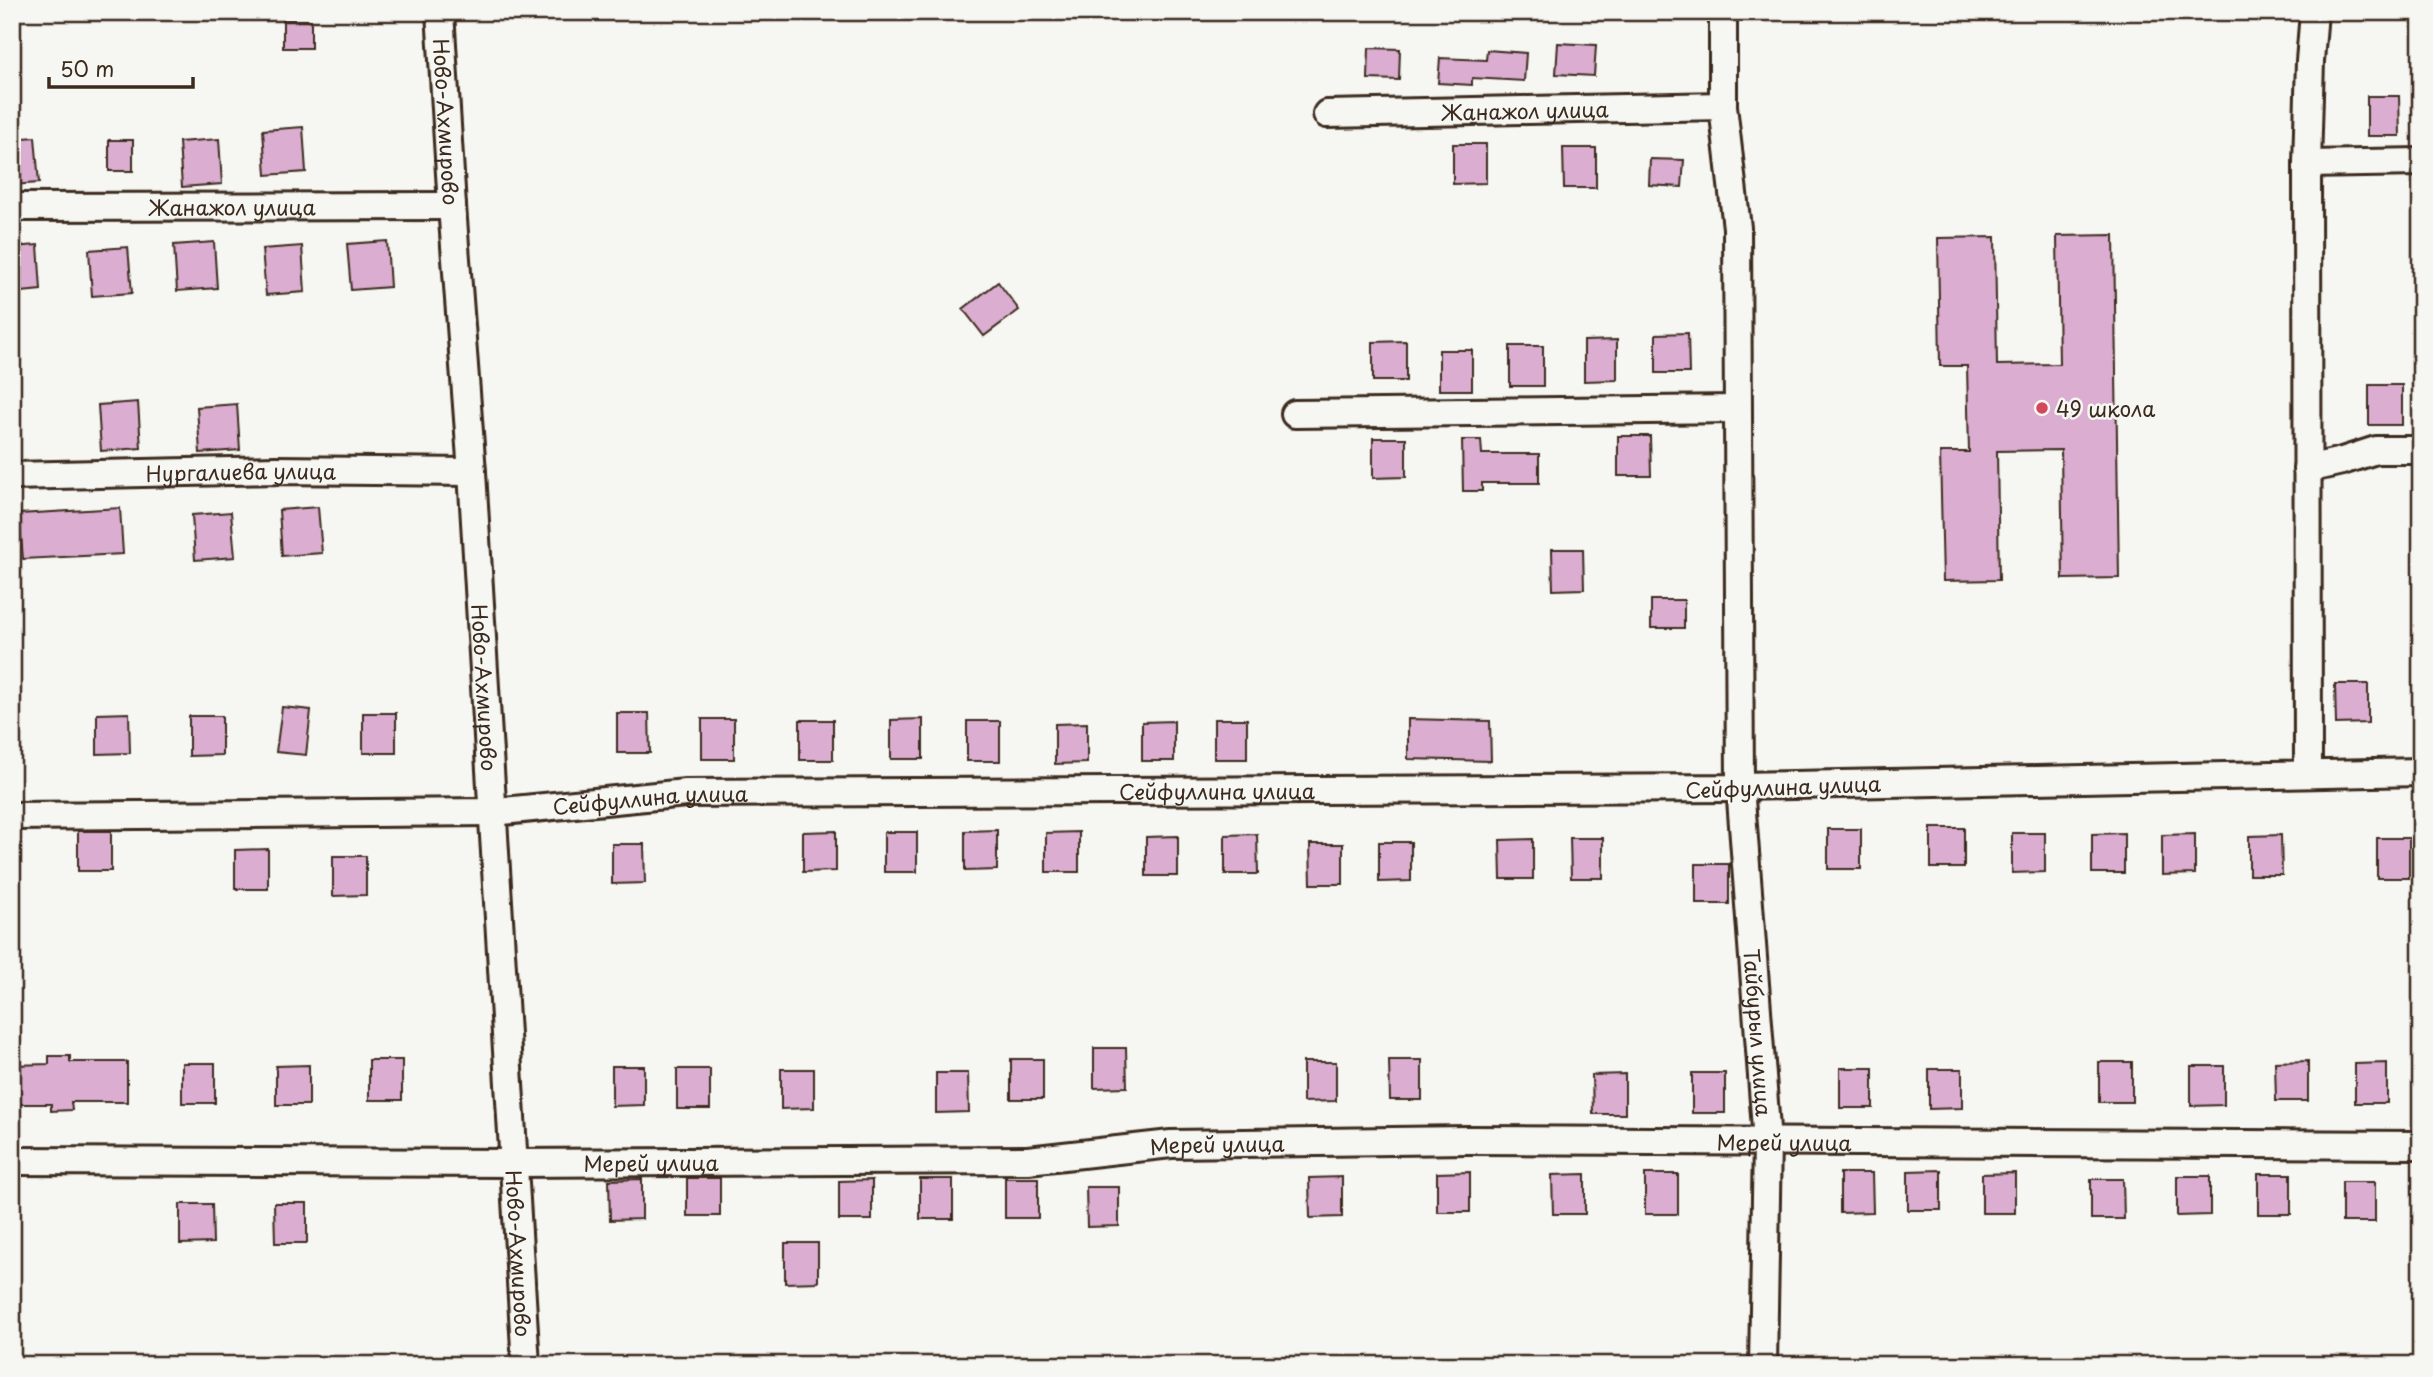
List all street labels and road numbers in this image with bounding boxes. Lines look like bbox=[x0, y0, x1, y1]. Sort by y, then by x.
street label: Ново-Ахмирово bbox=[426, 37, 468, 206]
street label: Жанажол улица bbox=[1440, 92, 1610, 128]
street label: Жанажол улица bbox=[147, 190, 316, 223]
street label: Нургалиева улица bbox=[145, 454, 337, 489]
street label: Ново-Ахмирово bbox=[464, 603, 506, 772]
street label: Сейфуллина улица bbox=[1685, 767, 1882, 805]
street label: Сейфуллина улица bbox=[1119, 774, 1316, 807]
street label: Сейфуллина улица bbox=[551, 777, 749, 822]
street label: Тайбурыл улица bbox=[1736, 947, 1781, 1118]
street label: Мерей улица bbox=[1716, 1125, 1852, 1158]
street label: Мерей улица bbox=[1148, 1126, 1286, 1162]
street label: Мерей улица bbox=[583, 1146, 719, 1179]
street label: Ново-Ахмирово bbox=[498, 1169, 540, 1338]

